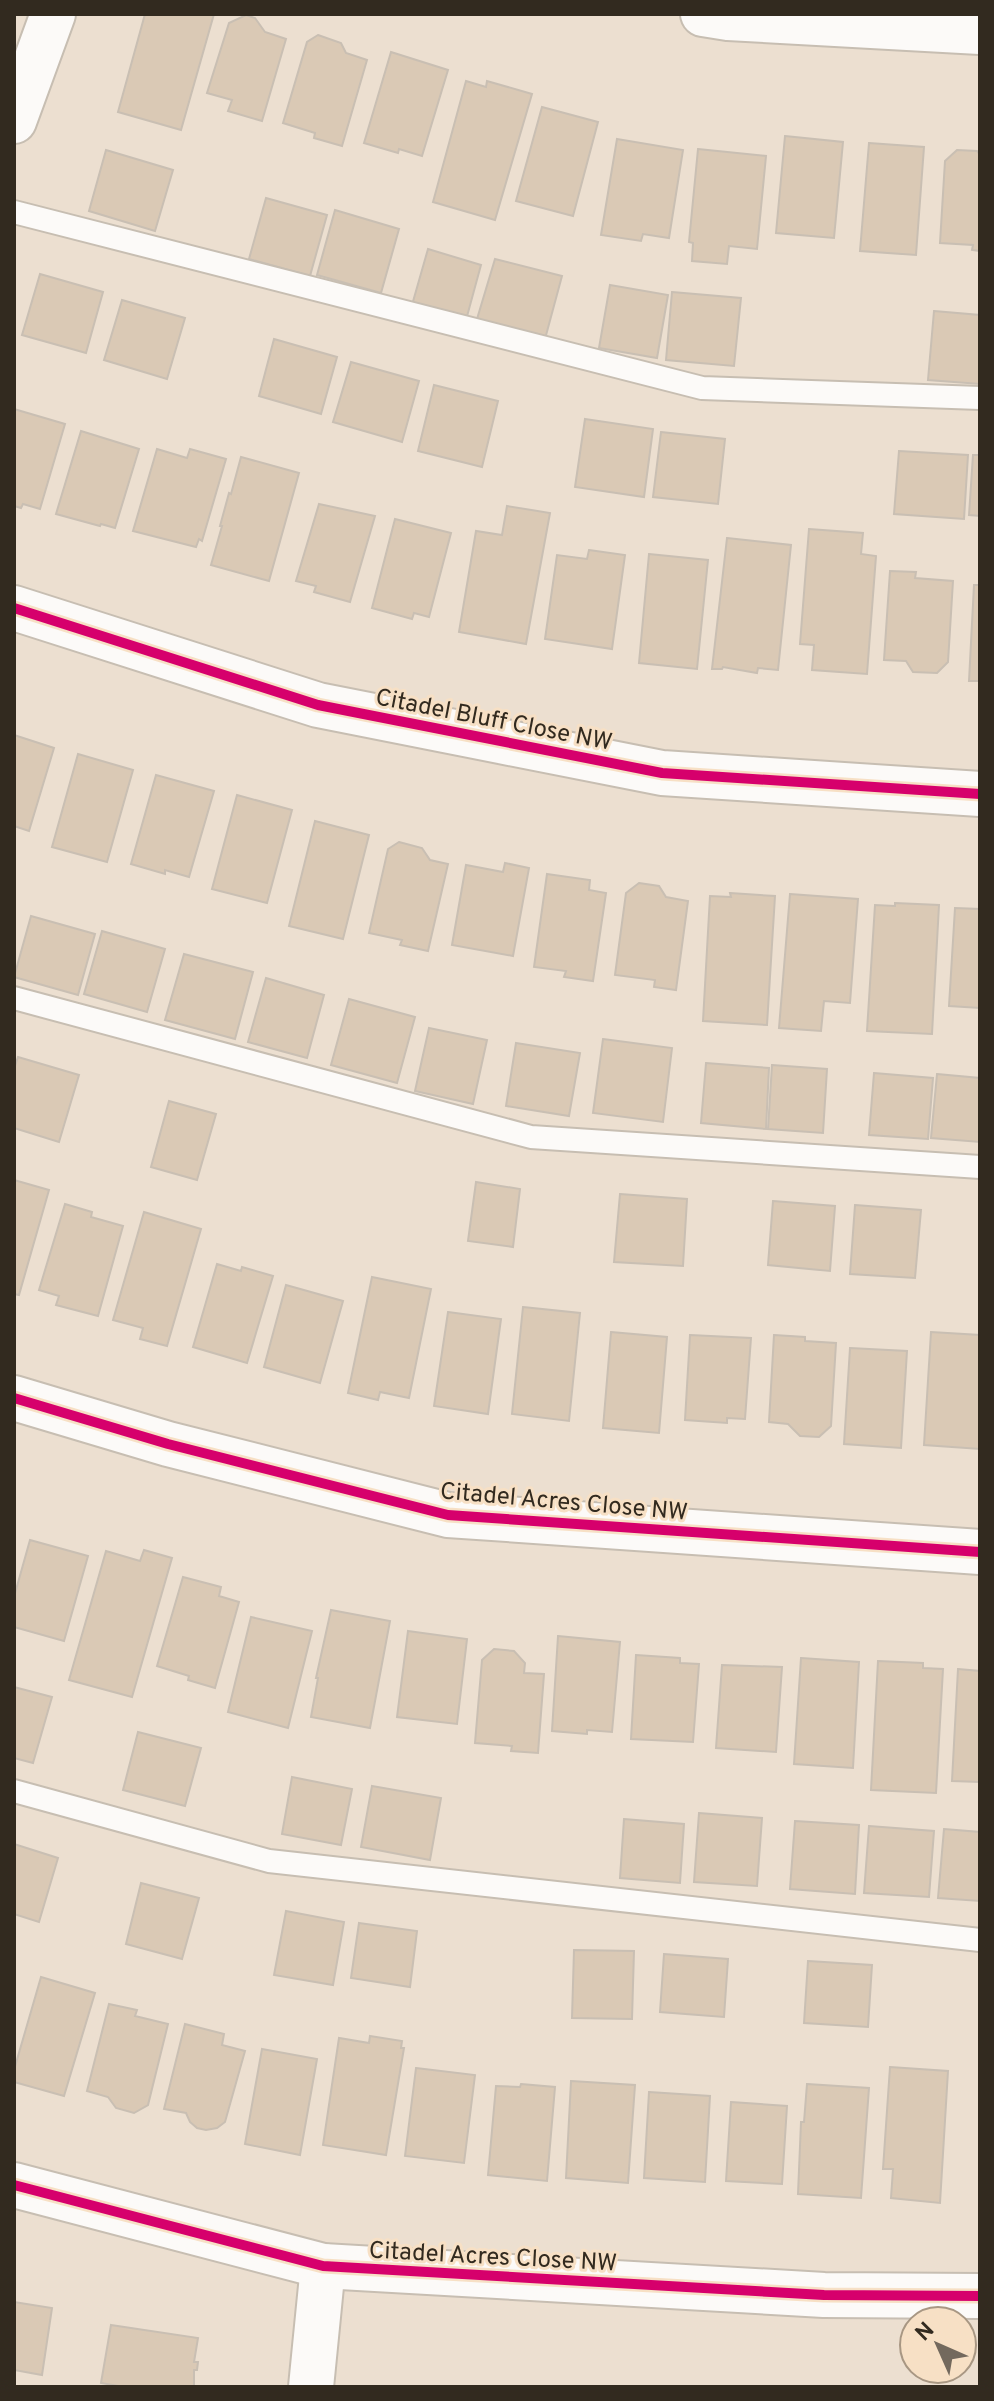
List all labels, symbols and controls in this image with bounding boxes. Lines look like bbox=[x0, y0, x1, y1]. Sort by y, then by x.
street label: Citadel Bluff Close NW bbox=[373, 683, 615, 759]
street label: Citadel Acres Close NW bbox=[439, 1477, 689, 1529]
street label: Citadel Acres Close NW bbox=[368, 2237, 618, 2279]
north arrow bbox=[898, 2305, 978, 2385]
text: N bbox=[910, 2317, 941, 2348]

